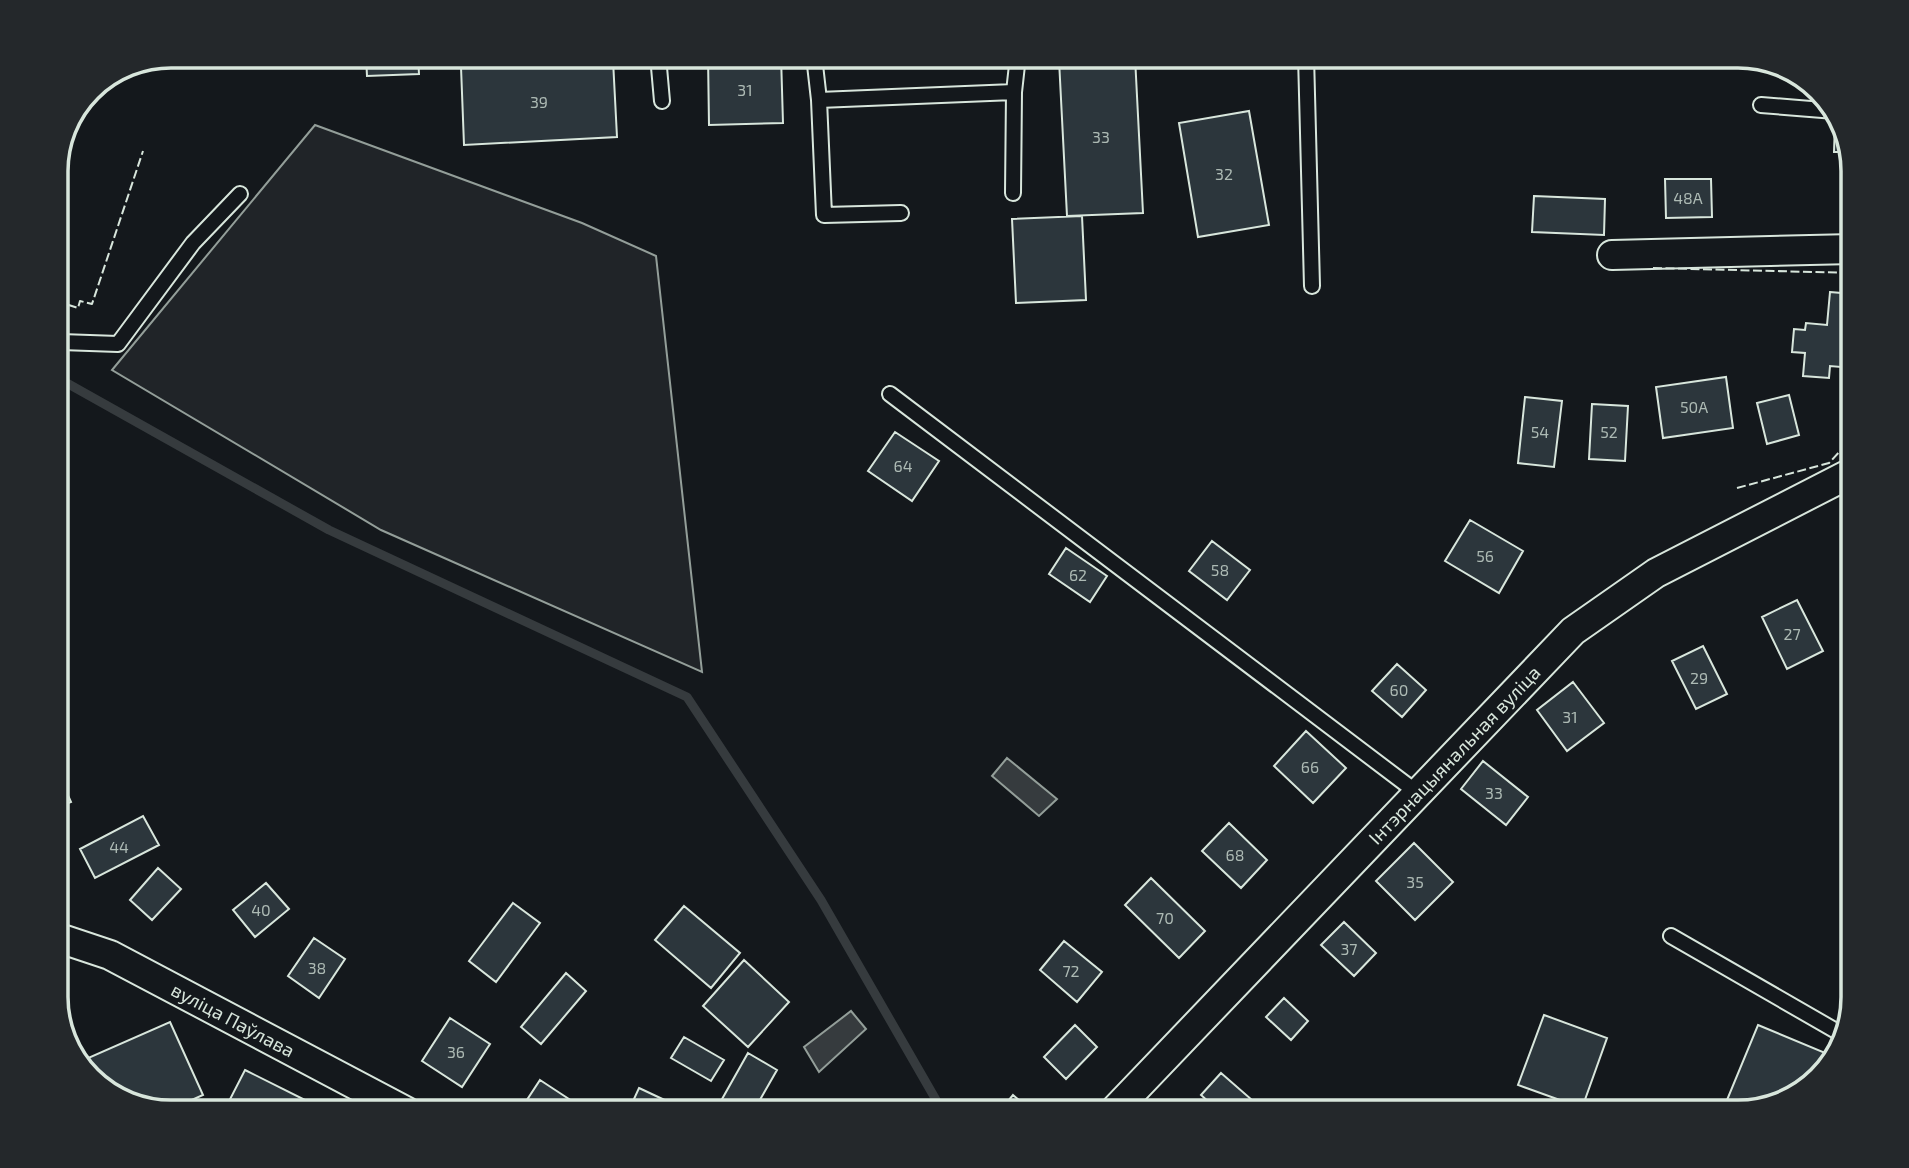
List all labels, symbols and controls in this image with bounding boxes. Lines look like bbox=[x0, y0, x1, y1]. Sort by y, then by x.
house number: 31 bbox=[737, 80, 753, 99]
house number: 39 bbox=[530, 92, 548, 111]
house number: 33 bbox=[1092, 127, 1110, 146]
house number: 32 bbox=[1215, 164, 1233, 183]
house number: 48А bbox=[1673, 188, 1703, 207]
house number: 50А bbox=[1680, 397, 1708, 416]
house number: 54 bbox=[1531, 422, 1549, 441]
house number: 52 bbox=[1600, 422, 1618, 441]
house number: 64 bbox=[894, 456, 913, 475]
house number: 56 bbox=[1476, 546, 1494, 565]
house number: 58 bbox=[1211, 560, 1229, 579]
house number: 62 bbox=[1069, 565, 1087, 584]
house number: 27 bbox=[1783, 624, 1801, 643]
street label: Інтэрнацыянальная вуліца bbox=[1363, 661, 1545, 849]
house number: 29 bbox=[1690, 668, 1708, 687]
house number: 60 bbox=[1390, 680, 1408, 699]
house number: 31 bbox=[1562, 707, 1578, 726]
house number: 66 bbox=[1301, 757, 1319, 776]
house number: 33 bbox=[1485, 783, 1503, 802]
house number: 44 bbox=[109, 837, 129, 856]
house number: 68 bbox=[1226, 845, 1244, 864]
house number: 35 bbox=[1406, 872, 1424, 891]
house number: 40 bbox=[251, 900, 271, 919]
house number: 70 bbox=[1156, 908, 1174, 927]
house number: 37 bbox=[1340, 939, 1358, 958]
house number: 38 bbox=[308, 958, 326, 977]
house number: 72 bbox=[1062, 961, 1080, 980]
street label: вуліца Паўлава bbox=[168, 978, 299, 1062]
house number: 36 bbox=[447, 1042, 465, 1061]

